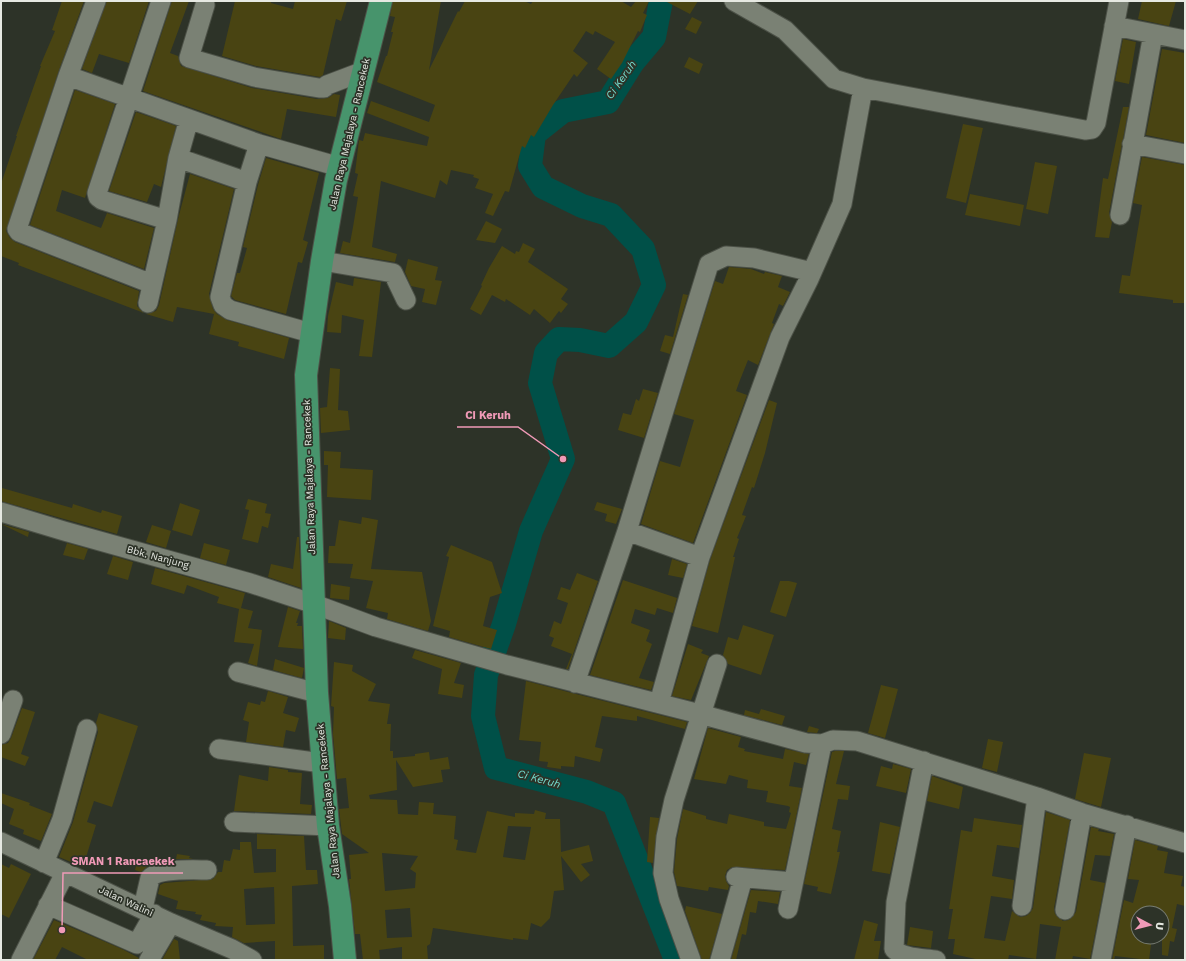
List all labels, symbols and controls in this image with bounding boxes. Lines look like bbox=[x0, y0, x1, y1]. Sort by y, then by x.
street label: Jalan Raya Majalaya - Rancekek bbox=[326, 57, 372, 211]
water label: Ci Keruh bbox=[603, 58, 639, 102]
street label: Jalan Raya Majalaya - Rancekek bbox=[301, 399, 317, 555]
callout: Ci Keruh bbox=[457, 404, 518, 427]
text: Ci Keruh bbox=[465, 409, 511, 422]
street label: Bbk. Nanjung bbox=[126, 543, 191, 571]
street label: Jalan Raya Majalaya - Rancekek bbox=[314, 723, 342, 879]
water label: Ci Keruh bbox=[516, 767, 562, 791]
callout: SMAN 1 Rancaekek bbox=[63, 850, 183, 873]
text: SMAN 1 Rancaekek bbox=[71, 855, 175, 868]
street label: Jalan Walini bbox=[97, 884, 155, 918]
north arrow bbox=[1130, 905, 1170, 945]
text: U bbox=[1152, 921, 1166, 931]

